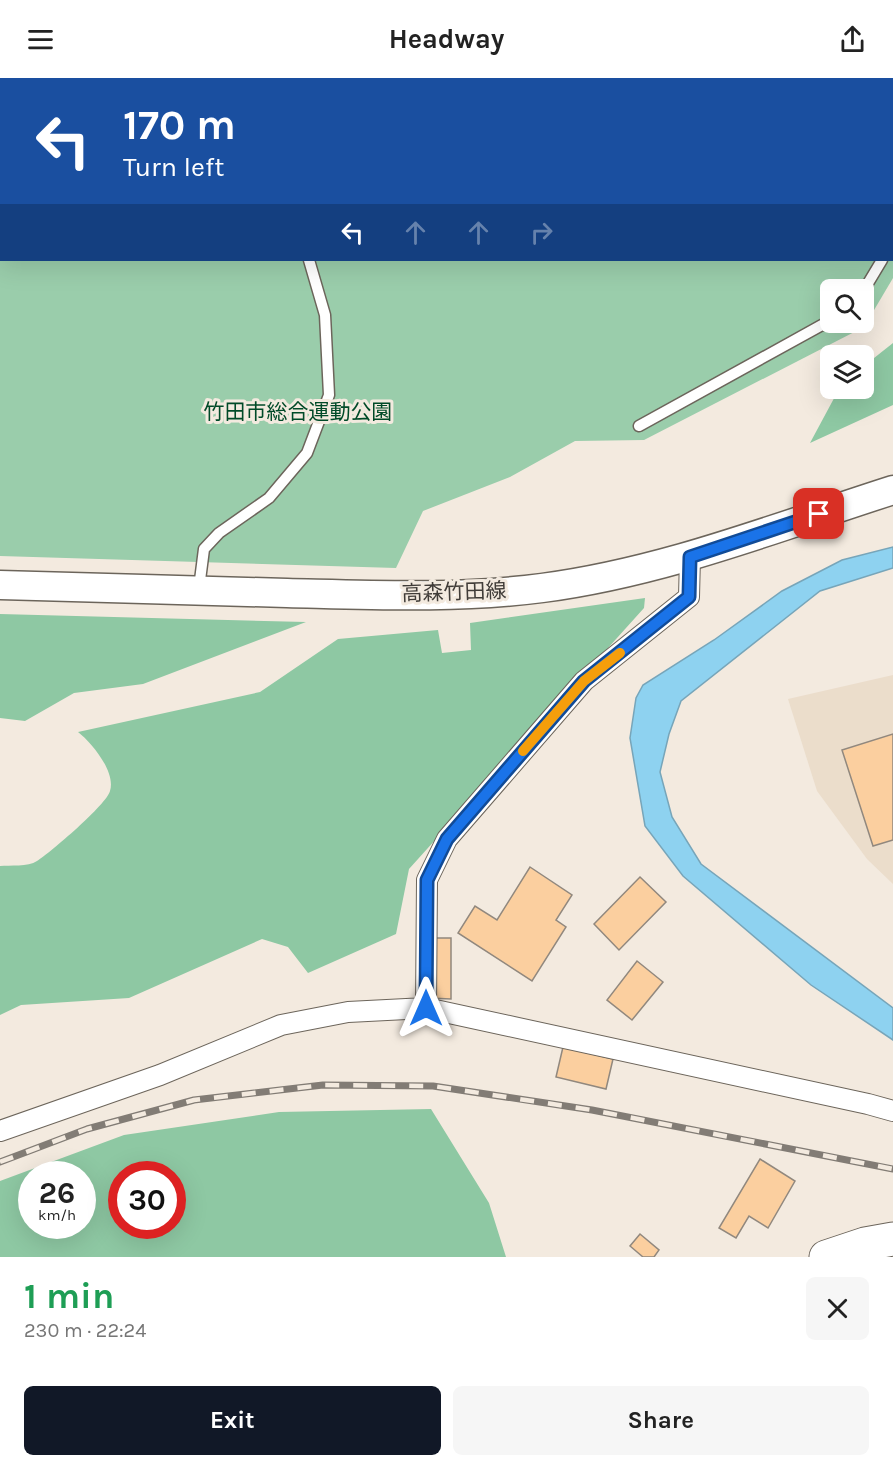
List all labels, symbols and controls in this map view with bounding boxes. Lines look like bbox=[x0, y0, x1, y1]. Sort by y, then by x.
icon: menu bbox=[24, 23, 57, 56]
text: Headway bbox=[389, 23, 504, 55]
icon: share bbox=[836, 23, 869, 56]
text: 170 m bbox=[123, 100, 236, 150]
icon: left bbox=[24, 102, 102, 180]
text: Turn left bbox=[123, 151, 224, 183]
icon: left bbox=[336, 216, 369, 249]
icon: ahead bbox=[399, 216, 432, 249]
icon: ahead bbox=[462, 216, 495, 249]
icon: right bbox=[525, 216, 558, 249]
map controls bbox=[820, 279, 874, 399]
button: search bbox=[820, 279, 874, 333]
button: layers bbox=[820, 345, 874, 399]
park label: 竹田市総合運動公園 bbox=[204, 400, 393, 424]
pin bbox=[793, 488, 844, 539]
icon: arrive bbox=[802, 497, 835, 530]
street label: 高森竹田線 bbox=[401, 578, 507, 606]
position arrow bbox=[394, 976, 458, 1040]
speed limit sign: 30 bbox=[108, 1161, 186, 1239]
text: 26 bbox=[39, 1175, 75, 1211]
text: km/h bbox=[38, 1206, 76, 1224]
text: 1 min bbox=[24, 1275, 114, 1317]
button: close bbox=[806, 1277, 869, 1340]
text: 230 m · 22:24 bbox=[24, 1319, 146, 1342]
button: Exit bbox=[24, 1386, 441, 1455]
button: Share bbox=[453, 1386, 869, 1455]

